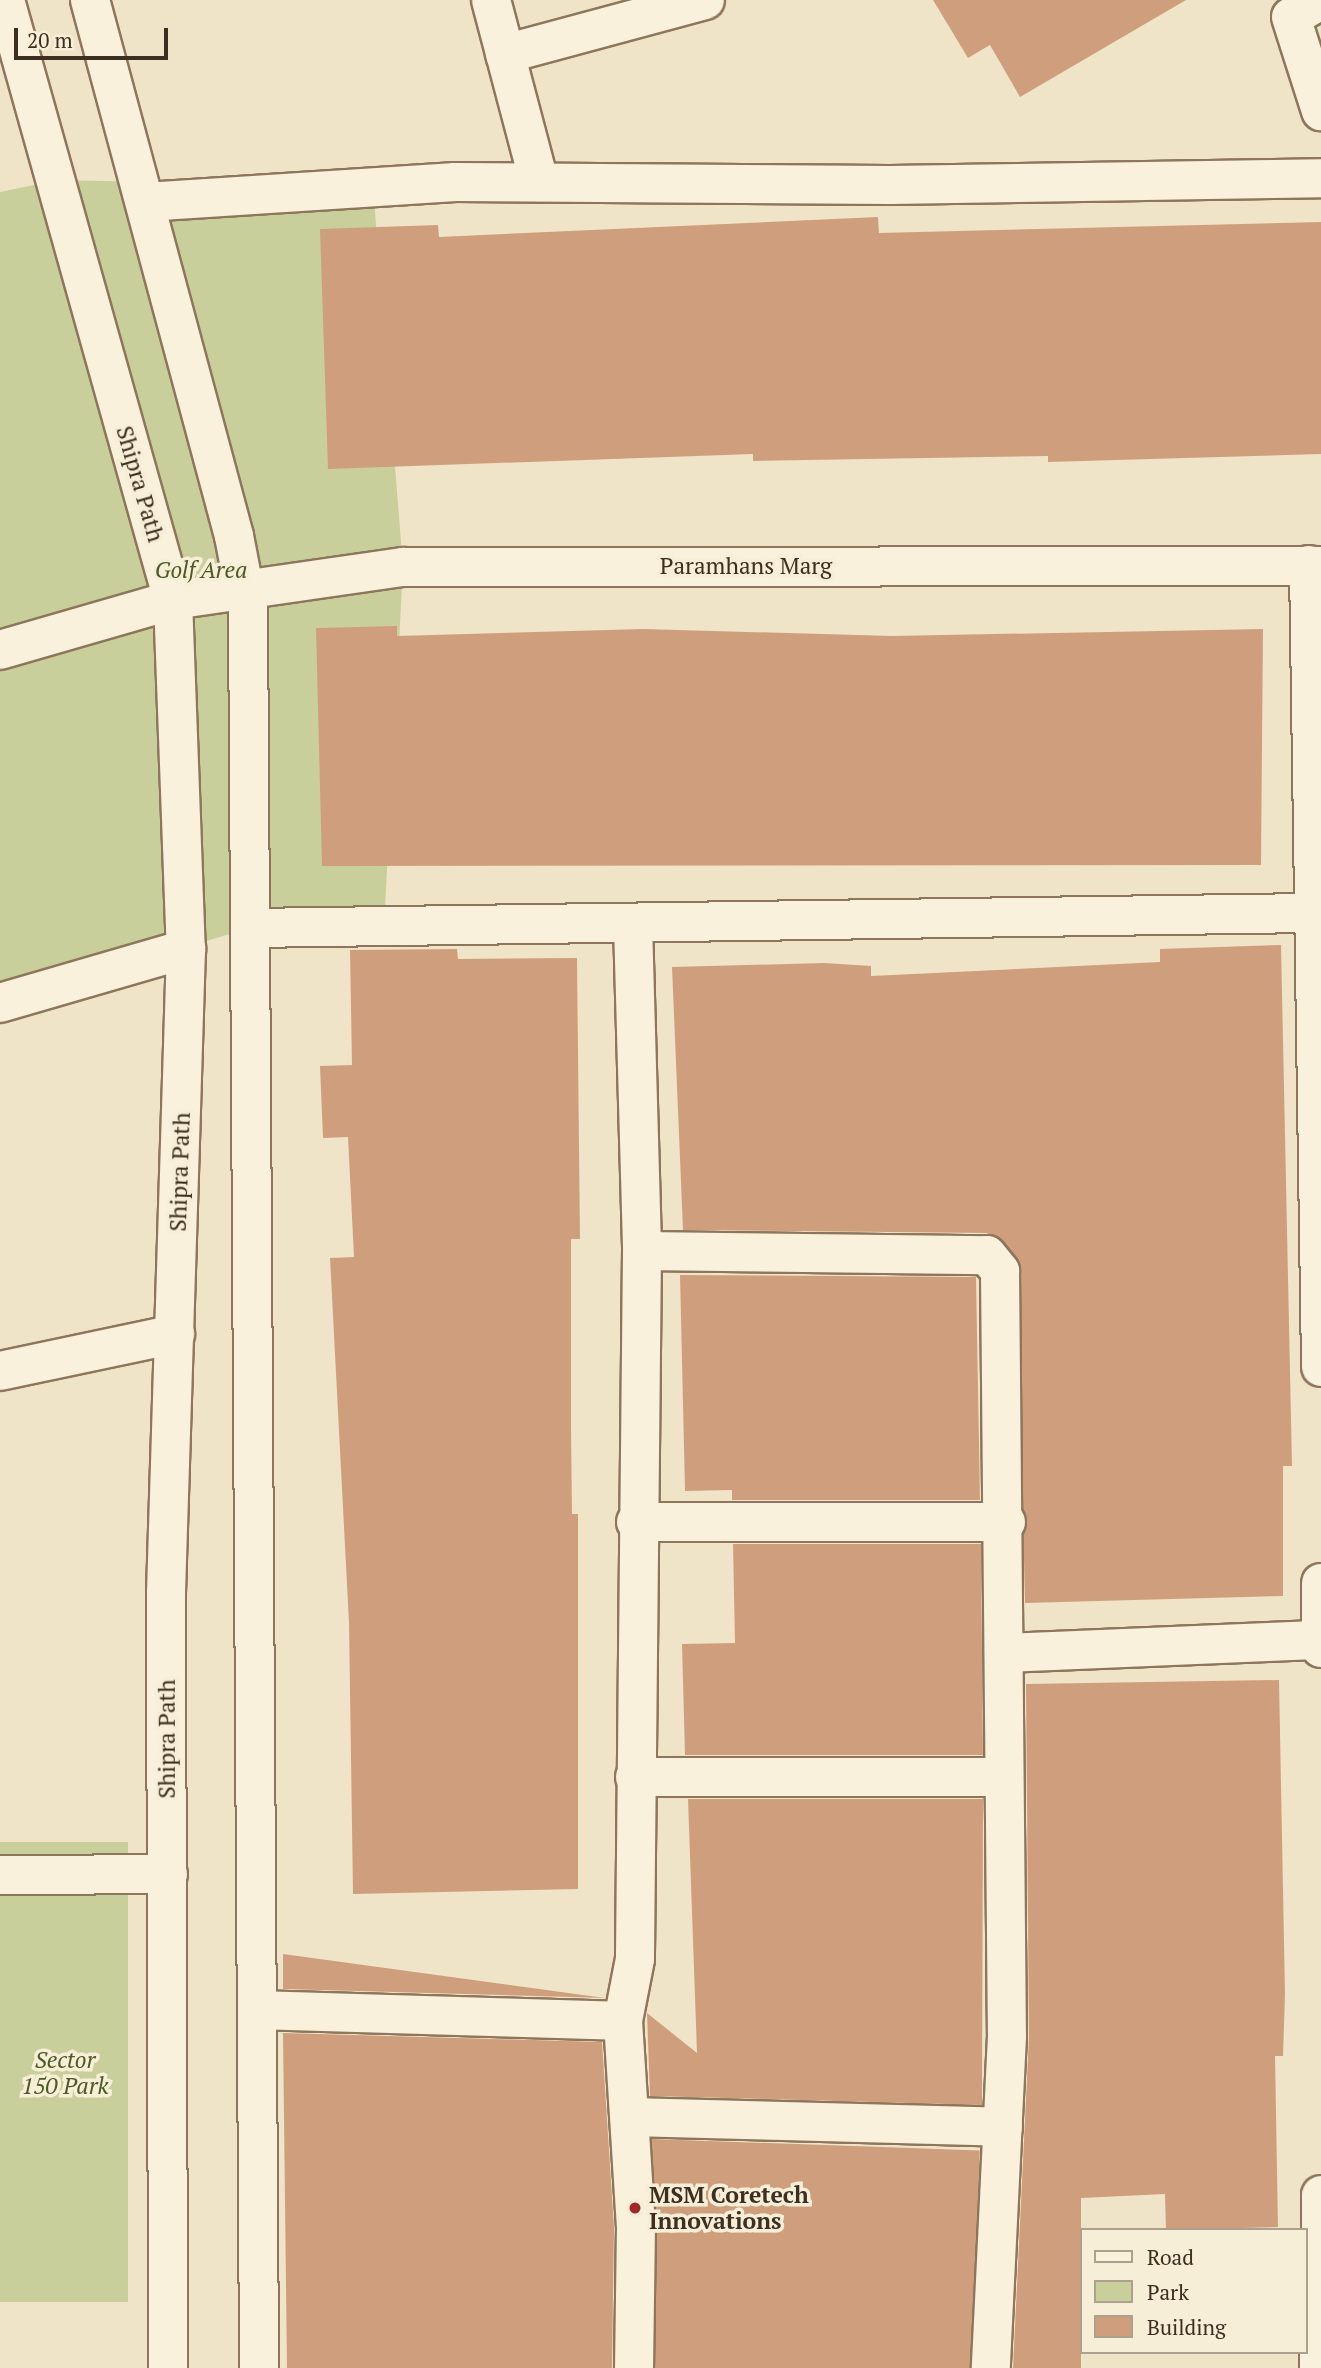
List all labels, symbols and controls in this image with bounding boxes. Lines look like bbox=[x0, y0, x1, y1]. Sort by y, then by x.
scale bar bbox=[18, 14, 172, 58]
text: 20 m bbox=[27, 26, 73, 54]
street label: Shipra Path bbox=[110, 423, 170, 545]
street label: Paramhans Marg bbox=[660, 552, 832, 580]
park label: Golf Area bbox=[155, 556, 247, 584]
street label: Shipra Path bbox=[164, 1112, 196, 1232]
street label: Shipra Path bbox=[153, 1679, 181, 1799]
park label: Sector 150 Park bbox=[21, 2046, 109, 2100]
place label: MSM Coretech Innovations bbox=[649, 2181, 809, 2235]
marker: MSM Coretech Innovations bbox=[627, 2200, 643, 2216]
legend bbox=[1080, 2228, 1307, 2354]
text: Road bbox=[1147, 2243, 1194, 2271]
text: Park bbox=[1147, 2278, 1189, 2306]
text: Building bbox=[1147, 2313, 1226, 2341]

